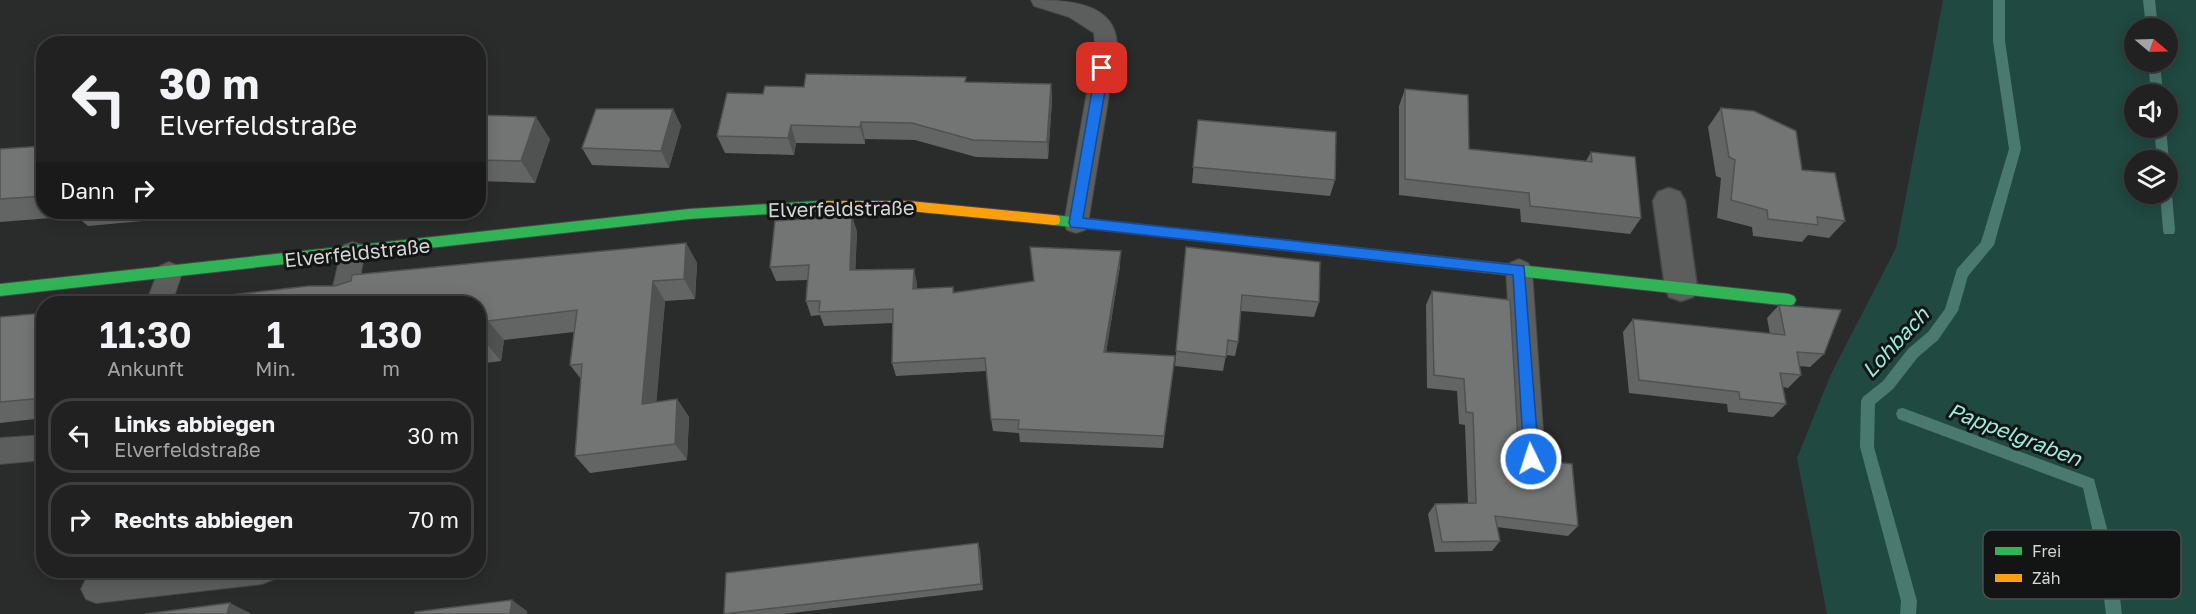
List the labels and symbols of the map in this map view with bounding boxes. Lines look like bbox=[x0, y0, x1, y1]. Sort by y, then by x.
north arrow bbox=[2124, 18, 2178, 72]
pin bbox=[1076, 42, 1127, 93]
street label: Elverfeldstraße bbox=[767, 195, 915, 221]
street label: Elverfeldstraße bbox=[283, 232, 431, 272]
water label: Lohbach bbox=[1856, 301, 1935, 382]
water label: Pappelgraben bbox=[1945, 397, 2086, 472]
position arrow bbox=[1499, 427, 1563, 491]
legend bbox=[1983, 530, 2181, 599]
text: Frei bbox=[2032, 541, 2061, 561]
text: Zäh bbox=[2032, 568, 2060, 588]

